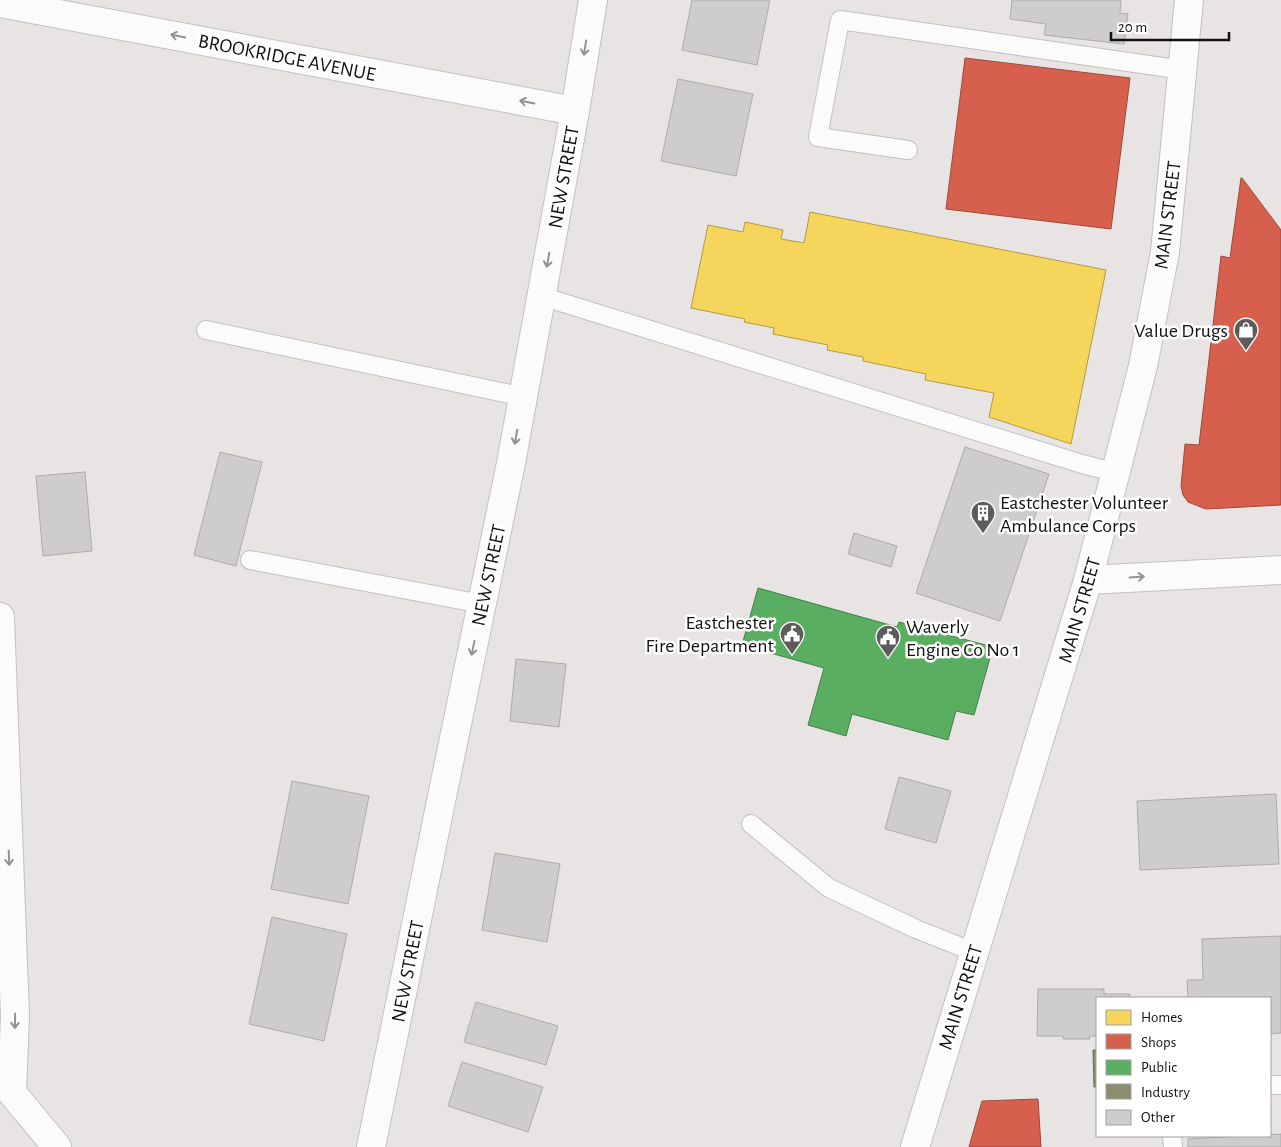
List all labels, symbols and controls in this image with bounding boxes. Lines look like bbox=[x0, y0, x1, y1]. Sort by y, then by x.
scale bar bbox=[1111, 10, 1228, 42]
text: 20 m bbox=[1118, 20, 1147, 35]
one-way arrow bbox=[170, 31, 186, 41]
street label: BROOKRIDGE AVENUE bbox=[196, 31, 377, 85]
one-way arrow bbox=[580, 40, 590, 56]
one-way arrow bbox=[519, 96, 535, 106]
street label: NEW STREET bbox=[545, 124, 583, 230]
street label: MAIN STREET bbox=[1151, 160, 1185, 270]
one-way arrow bbox=[542, 252, 552, 268]
shop icon: Value Drugs bbox=[1233, 317, 1259, 351]
place label: Value Drugs bbox=[1134, 321, 1228, 341]
one-way arrow bbox=[511, 429, 520, 445]
place label: Eastchester Volunteer Ambulance Corps bbox=[1000, 493, 1169, 536]
building icon: Eastchester Volunteer Ambulance Corps bbox=[970, 500, 996, 534]
street label: NEW STREET bbox=[468, 522, 510, 628]
street label: MAIN STREET bbox=[1055, 555, 1105, 665]
one-way arrow bbox=[1129, 572, 1145, 581]
place label: Eastchester Fire Department bbox=[645, 613, 775, 656]
place label: Waverly Engine Co No 1 bbox=[906, 617, 1020, 660]
public building icon: Eastchester Fire Department bbox=[779, 621, 805, 655]
public building icon: Waverly Engine Co No 1 bbox=[875, 624, 901, 658]
one-way arrow bbox=[468, 639, 477, 655]
one-way arrow bbox=[4, 850, 14, 866]
street label: NEW STREET bbox=[388, 918, 428, 1024]
street label: MAIN STREET bbox=[935, 942, 986, 1052]
legend bbox=[1096, 997, 1271, 1137]
text: Homes bbox=[1141, 1010, 1183, 1025]
one-way arrow bbox=[10, 1012, 20, 1028]
text: Shops bbox=[1141, 1035, 1176, 1050]
text: Public bbox=[1141, 1060, 1177, 1075]
text: Industry bbox=[1141, 1085, 1190, 1100]
text: Other bbox=[1141, 1110, 1175, 1125]

